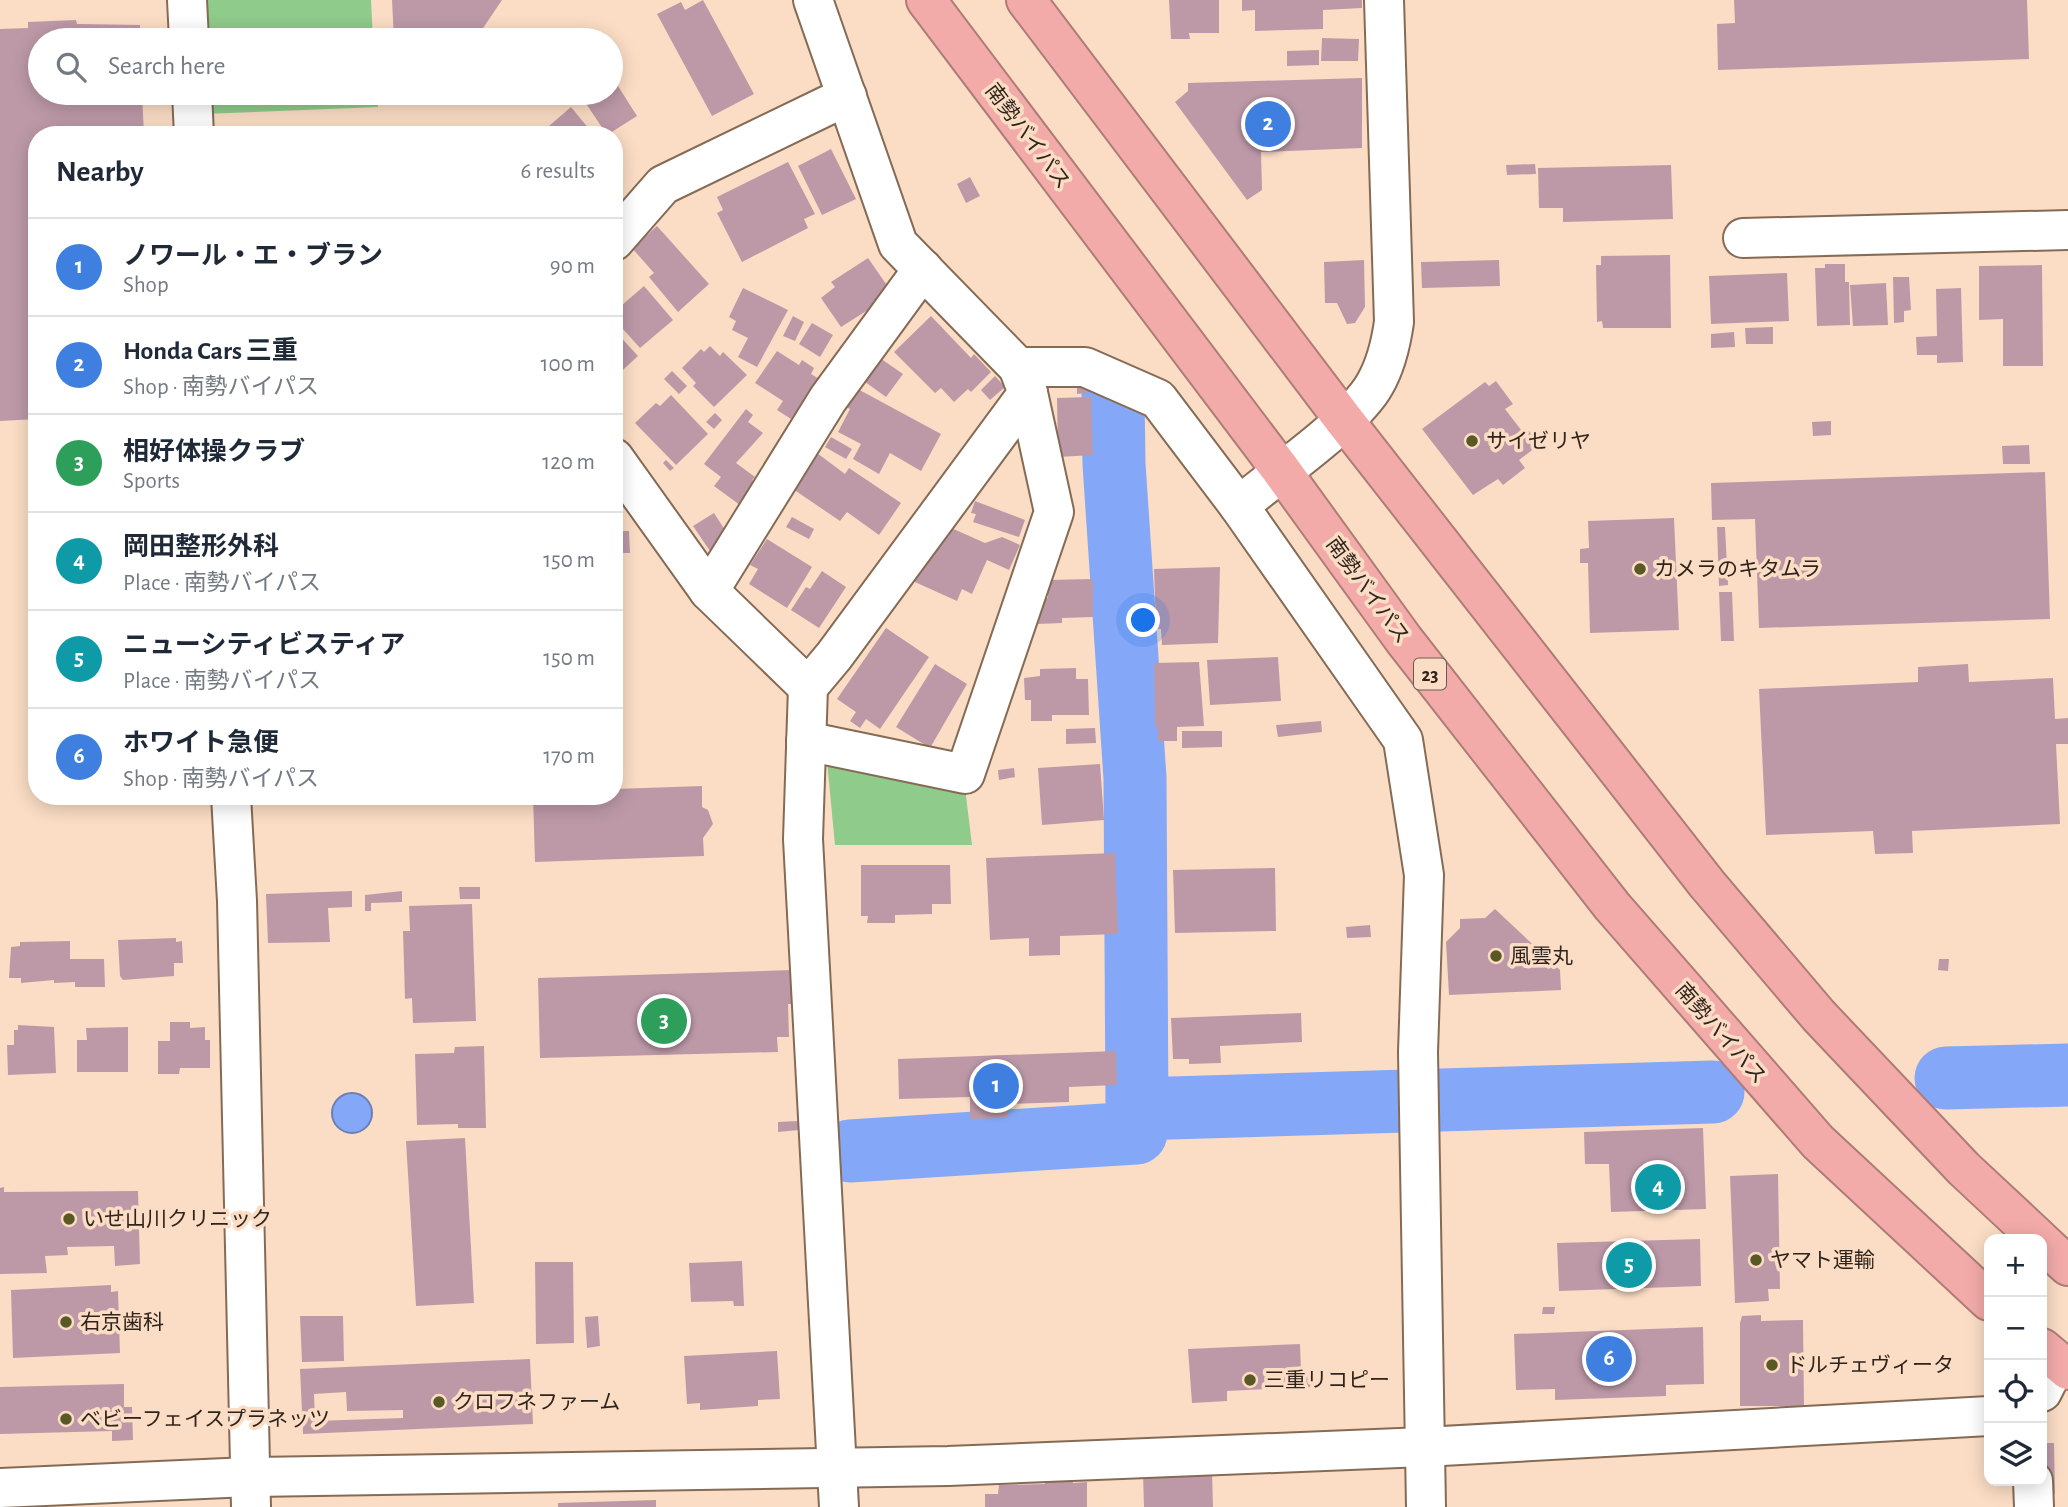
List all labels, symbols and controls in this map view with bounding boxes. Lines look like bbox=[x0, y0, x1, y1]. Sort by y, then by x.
search box bbox=[28, 28, 623, 105]
icon: search bbox=[52, 48, 90, 86]
text: Search here bbox=[108, 53, 226, 79]
street label: 南勢バイパス bbox=[981, 79, 1075, 193]
pin: 2 bbox=[1245, 98, 1291, 150]
text: Nearby bbox=[56, 157, 144, 187]
text: 6 results bbox=[521, 160, 595, 183]
text: ノワール・エ・ブラン bbox=[123, 243, 383, 269]
text: 1 bbox=[75, 255, 83, 278]
text: 90 m bbox=[550, 255, 595, 278]
text: Shop bbox=[123, 274, 169, 297]
text: Honda Cars 三重 bbox=[123, 338, 298, 364]
text: 2 bbox=[74, 353, 84, 376]
text: 100 m bbox=[541, 353, 595, 376]
text: Shop · 南勢バイパス bbox=[123, 376, 319, 399]
place label: サイゼリヤ bbox=[1486, 430, 1591, 452]
marker: サイゼリヤ bbox=[1464, 433, 1480, 449]
text: 相好体操クラブ bbox=[123, 439, 305, 465]
text: 3 bbox=[74, 451, 84, 474]
text: 120 m bbox=[542, 451, 595, 474]
text: Sports bbox=[123, 470, 180, 493]
street label: 南勢バイパス bbox=[1322, 533, 1414, 647]
text: 岡田整形外科 bbox=[123, 534, 279, 560]
text: 4 bbox=[73, 549, 85, 572]
text: 150 m bbox=[543, 549, 595, 572]
place label: カメラのキタムラ bbox=[1654, 558, 1821, 580]
marker: カメラのキタムラ bbox=[1632, 561, 1648, 577]
text: Place · 南勢バイパス bbox=[123, 572, 321, 595]
your location bbox=[1126, 603, 1160, 637]
text: ニューシティビスティア bbox=[123, 632, 405, 658]
text: 5 bbox=[74, 647, 84, 670]
text: 150 m bbox=[543, 647, 595, 670]
road number: 23 bbox=[1414, 659, 1446, 690]
text: Place · 南勢バイパス bbox=[123, 670, 321, 693]
text: ホワイト急便 bbox=[123, 730, 279, 756]
text: 6 bbox=[73, 745, 85, 768]
text: 170 m bbox=[543, 745, 595, 768]
text: Shop · 南勢バイパス bbox=[123, 768, 319, 791]
place label: 風雲丸 bbox=[1510, 945, 1573, 967]
marker: 風雲丸 bbox=[1488, 948, 1504, 964]
street label: 南勢バイパス bbox=[1671, 978, 1771, 1088]
pin: 3 bbox=[641, 995, 687, 1047]
pin: 1 bbox=[973, 1060, 1019, 1112]
pin: 4 bbox=[1635, 1161, 1681, 1213]
place label: いせ山川クリニック bbox=[83, 1208, 272, 1230]
marker: いせ山川クリニック bbox=[61, 1211, 77, 1227]
map controls bbox=[1984, 1234, 2047, 1486]
button: + bbox=[1984, 1234, 2047, 1297]
pin: 5 bbox=[1606, 1239, 1652, 1291]
place label: ヤマト運輸 bbox=[1770, 1249, 1875, 1271]
marker: ヤマト運輸 bbox=[1748, 1252, 1764, 1268]
button: − bbox=[1984, 1297, 2047, 1360]
place label: 右京歯科 bbox=[80, 1311, 164, 1333]
marker: 右京歯科 bbox=[58, 1314, 74, 1330]
pin: 6 bbox=[1586, 1333, 1632, 1385]
place label: ドルチェヴィータ bbox=[1786, 1354, 1954, 1376]
marker: ドルチェヴィータ bbox=[1764, 1357, 1780, 1373]
button: locate bbox=[1984, 1360, 2047, 1423]
place label: 三重リコピー bbox=[1264, 1369, 1390, 1391]
marker: 三重リコピー bbox=[1242, 1372, 1258, 1388]
place label: クロフネファーム bbox=[453, 1391, 620, 1413]
marker: クロフネファーム bbox=[431, 1394, 447, 1410]
place label: ベビーフェイスプラネッツ bbox=[80, 1408, 330, 1430]
marker: ベビーフェイスプラネッツ bbox=[58, 1411, 74, 1427]
button: layers bbox=[1984, 1423, 2047, 1486]

